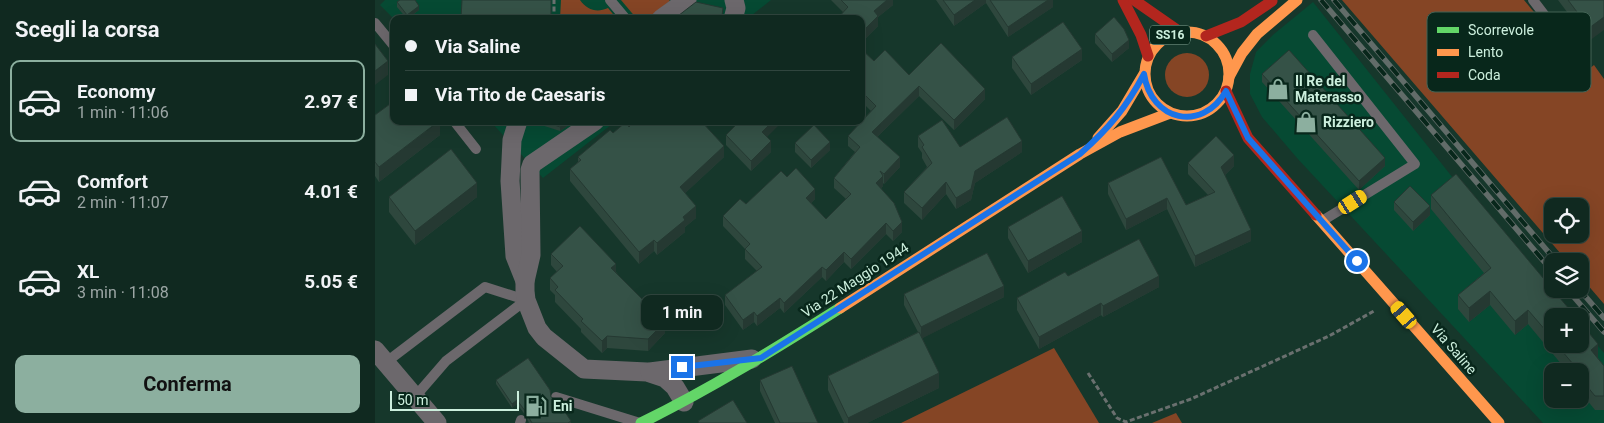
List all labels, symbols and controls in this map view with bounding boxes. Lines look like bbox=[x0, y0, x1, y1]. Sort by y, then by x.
legend bbox=[1427, 12, 1591, 92]
text: Scegli la corsa bbox=[15, 17, 160, 42]
text: Scorrevole bbox=[1468, 22, 1534, 38]
road number: SS16 bbox=[1150, 26, 1190, 44]
text: Via Saline bbox=[435, 35, 520, 58]
text: Lento bbox=[1468, 44, 1503, 60]
text: Coda bbox=[1468, 67, 1501, 83]
place label: Il Re del Materasso bbox=[1295, 73, 1362, 105]
shop icon: Il Re del Materasso bbox=[1265, 76, 1291, 102]
icon: car bbox=[17, 79, 62, 124]
text: Economy bbox=[77, 80, 156, 103]
text: Via Tito de Caesaris bbox=[435, 83, 605, 106]
text: 2.97 € bbox=[304, 90, 358, 113]
text: 1 min · 11:06 bbox=[77, 103, 169, 122]
shop icon: Rizziero bbox=[1293, 109, 1319, 135]
place label: Rizziero bbox=[1323, 114, 1374, 130]
icon: car bbox=[17, 169, 62, 214]
text: Comfort bbox=[77, 170, 148, 193]
text: 4.01 € bbox=[304, 180, 358, 203]
car bbox=[1336, 188, 1369, 216]
text: 2 min · 11:07 bbox=[77, 193, 169, 212]
map controls bbox=[1544, 198, 1589, 408]
button: locate bbox=[1544, 198, 1589, 243]
street label: Via 22 Maggio 1944 bbox=[798, 239, 912, 321]
route start bbox=[1346, 250, 1368, 272]
button: layers bbox=[1544, 253, 1589, 298]
icon: car bbox=[17, 259, 62, 304]
text: XL bbox=[77, 260, 99, 283]
text: 5.05 € bbox=[304, 270, 358, 293]
text: 3 min · 11:08 bbox=[77, 283, 169, 302]
callout: 1 min bbox=[641, 294, 723, 330]
car bbox=[1388, 299, 1419, 331]
text: 1 min bbox=[662, 303, 702, 322]
button: + bbox=[1544, 308, 1589, 353]
street label: Via Saline bbox=[1428, 321, 1480, 377]
button: Conferma bbox=[15, 355, 360, 413]
route end bbox=[671, 356, 693, 378]
button: − bbox=[1544, 363, 1589, 408]
scale bar bbox=[390, 388, 519, 411]
text: 50 m bbox=[397, 392, 429, 408]
fuel station icon: Eni bbox=[523, 393, 549, 419]
place label: Eni bbox=[553, 398, 572, 414]

